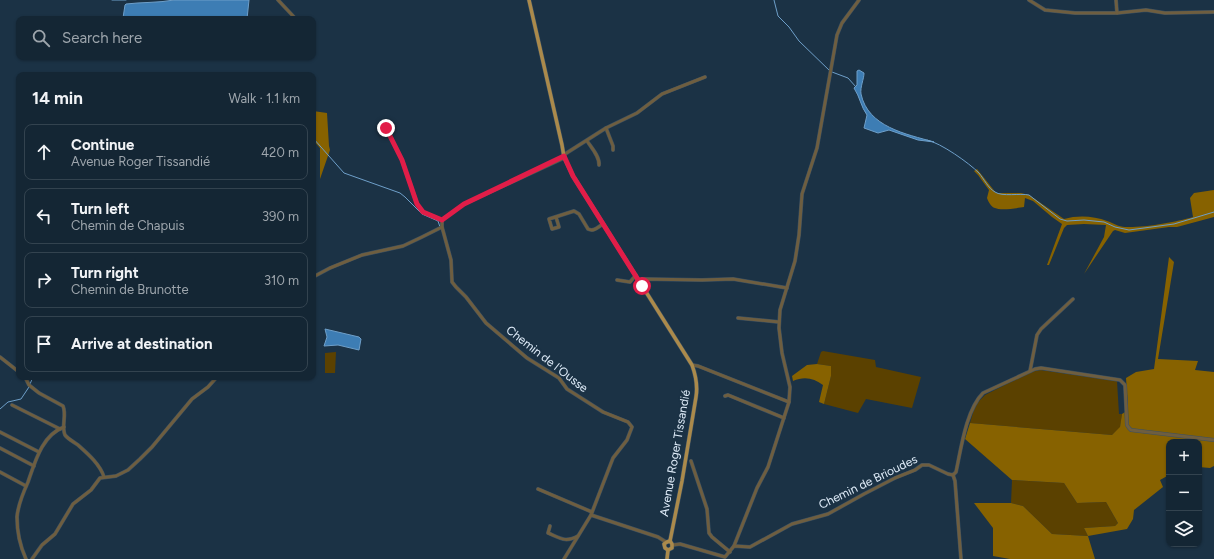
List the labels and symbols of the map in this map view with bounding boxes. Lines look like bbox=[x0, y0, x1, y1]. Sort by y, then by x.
route end bbox=[377, 119, 395, 137]
route start bbox=[633, 277, 651, 295]
street label: Chemin de l'Ousse bbox=[503, 323, 591, 396]
street label: Avenue Roger Tissandié bbox=[657, 388, 693, 517]
street label: Chemin de Brioudes bbox=[816, 452, 920, 512]

